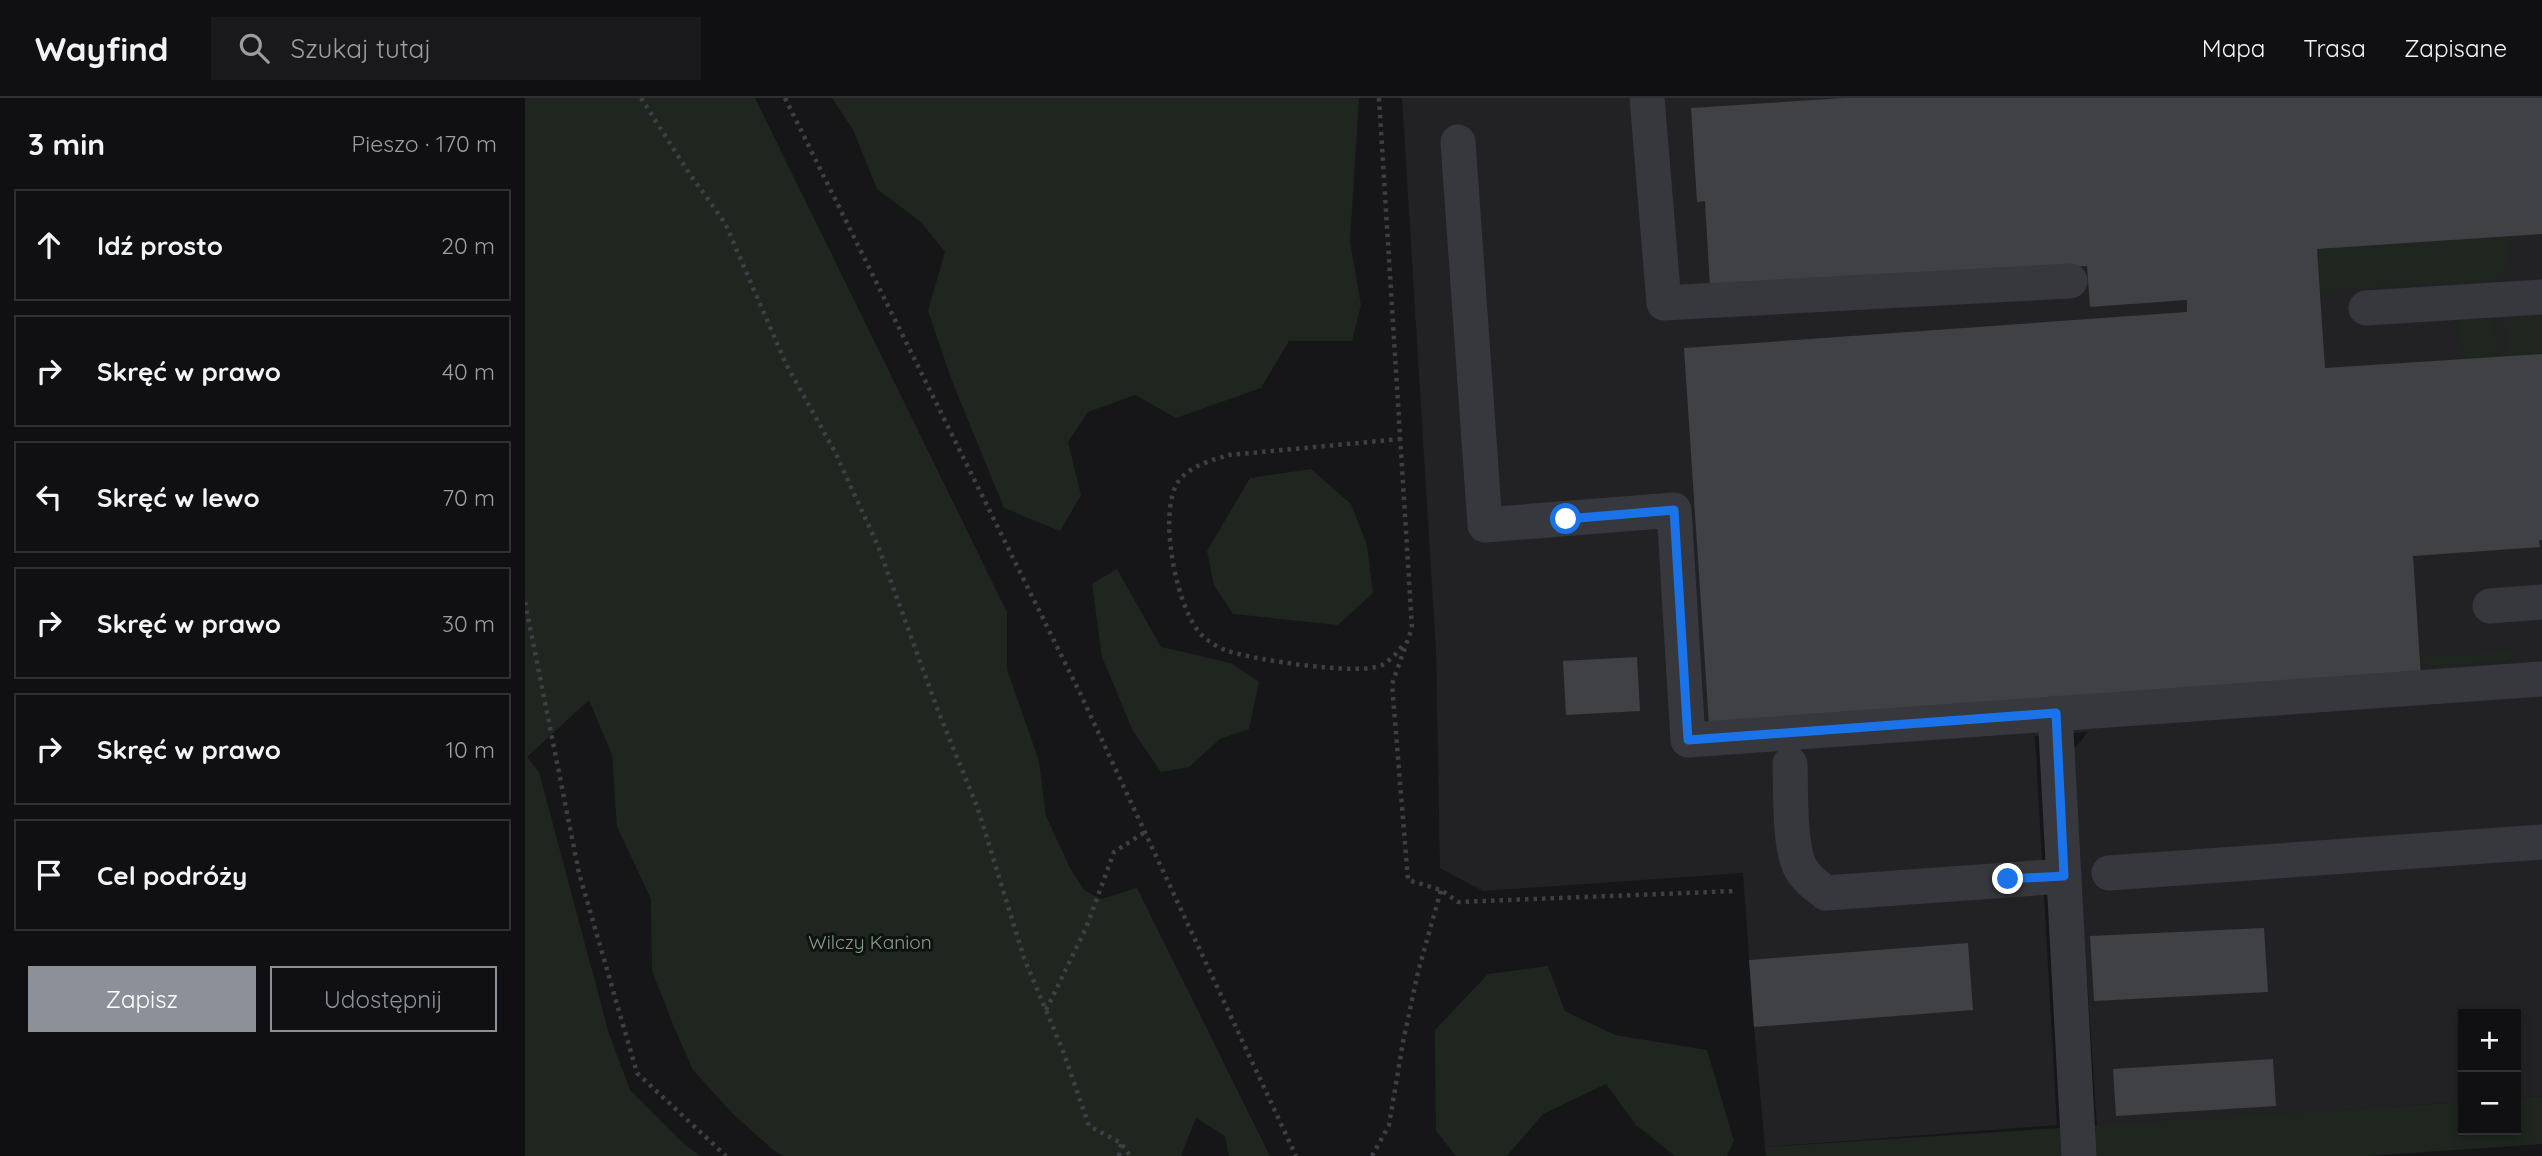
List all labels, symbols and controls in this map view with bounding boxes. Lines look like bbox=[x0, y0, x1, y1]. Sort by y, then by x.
search box bbox=[211, 17, 701, 80]
text: Wayfind bbox=[35, 28, 169, 69]
icon: search bbox=[235, 29, 273, 67]
text: Szukaj tutaj bbox=[291, 32, 431, 65]
text: Mapa bbox=[2202, 33, 2265, 63]
text: Trasa bbox=[2303, 33, 2366, 63]
text: Zapisane bbox=[2404, 33, 2507, 63]
text: 3 min bbox=[28, 125, 105, 163]
text: Pieszo · 170 m bbox=[352, 129, 497, 158]
icon: ahead bbox=[30, 226, 68, 264]
text: Idź prosto bbox=[97, 229, 223, 262]
text: 20 m bbox=[441, 231, 495, 260]
icon: right bbox=[30, 352, 68, 390]
text: Skręć w prawo bbox=[97, 355, 281, 388]
text: 40 m bbox=[442, 357, 495, 386]
icon: left bbox=[30, 478, 68, 516]
text: Skręć w lewo bbox=[97, 481, 260, 514]
text: 70 m bbox=[442, 483, 495, 512]
route start bbox=[1550, 503, 1581, 534]
icon: right bbox=[30, 604, 68, 642]
text: Skręć w prawo bbox=[97, 607, 281, 640]
text: 30 m bbox=[442, 609, 495, 638]
icon: right bbox=[30, 730, 68, 768]
text: Skręć w prawo bbox=[97, 733, 281, 766]
text: 10 m bbox=[446, 735, 495, 764]
icon: arrive bbox=[30, 856, 68, 894]
text: Cel podróży bbox=[97, 859, 247, 892]
route end bbox=[1992, 863, 2023, 894]
park label: Wilczy Kanion bbox=[808, 930, 932, 954]
button: Zapisz bbox=[28, 966, 256, 1032]
button: Udostępnij bbox=[270, 966, 497, 1032]
map controls bbox=[2458, 1009, 2521, 1135]
button: + bbox=[2458, 1009, 2521, 1072]
button: − bbox=[2458, 1072, 2521, 1135]

